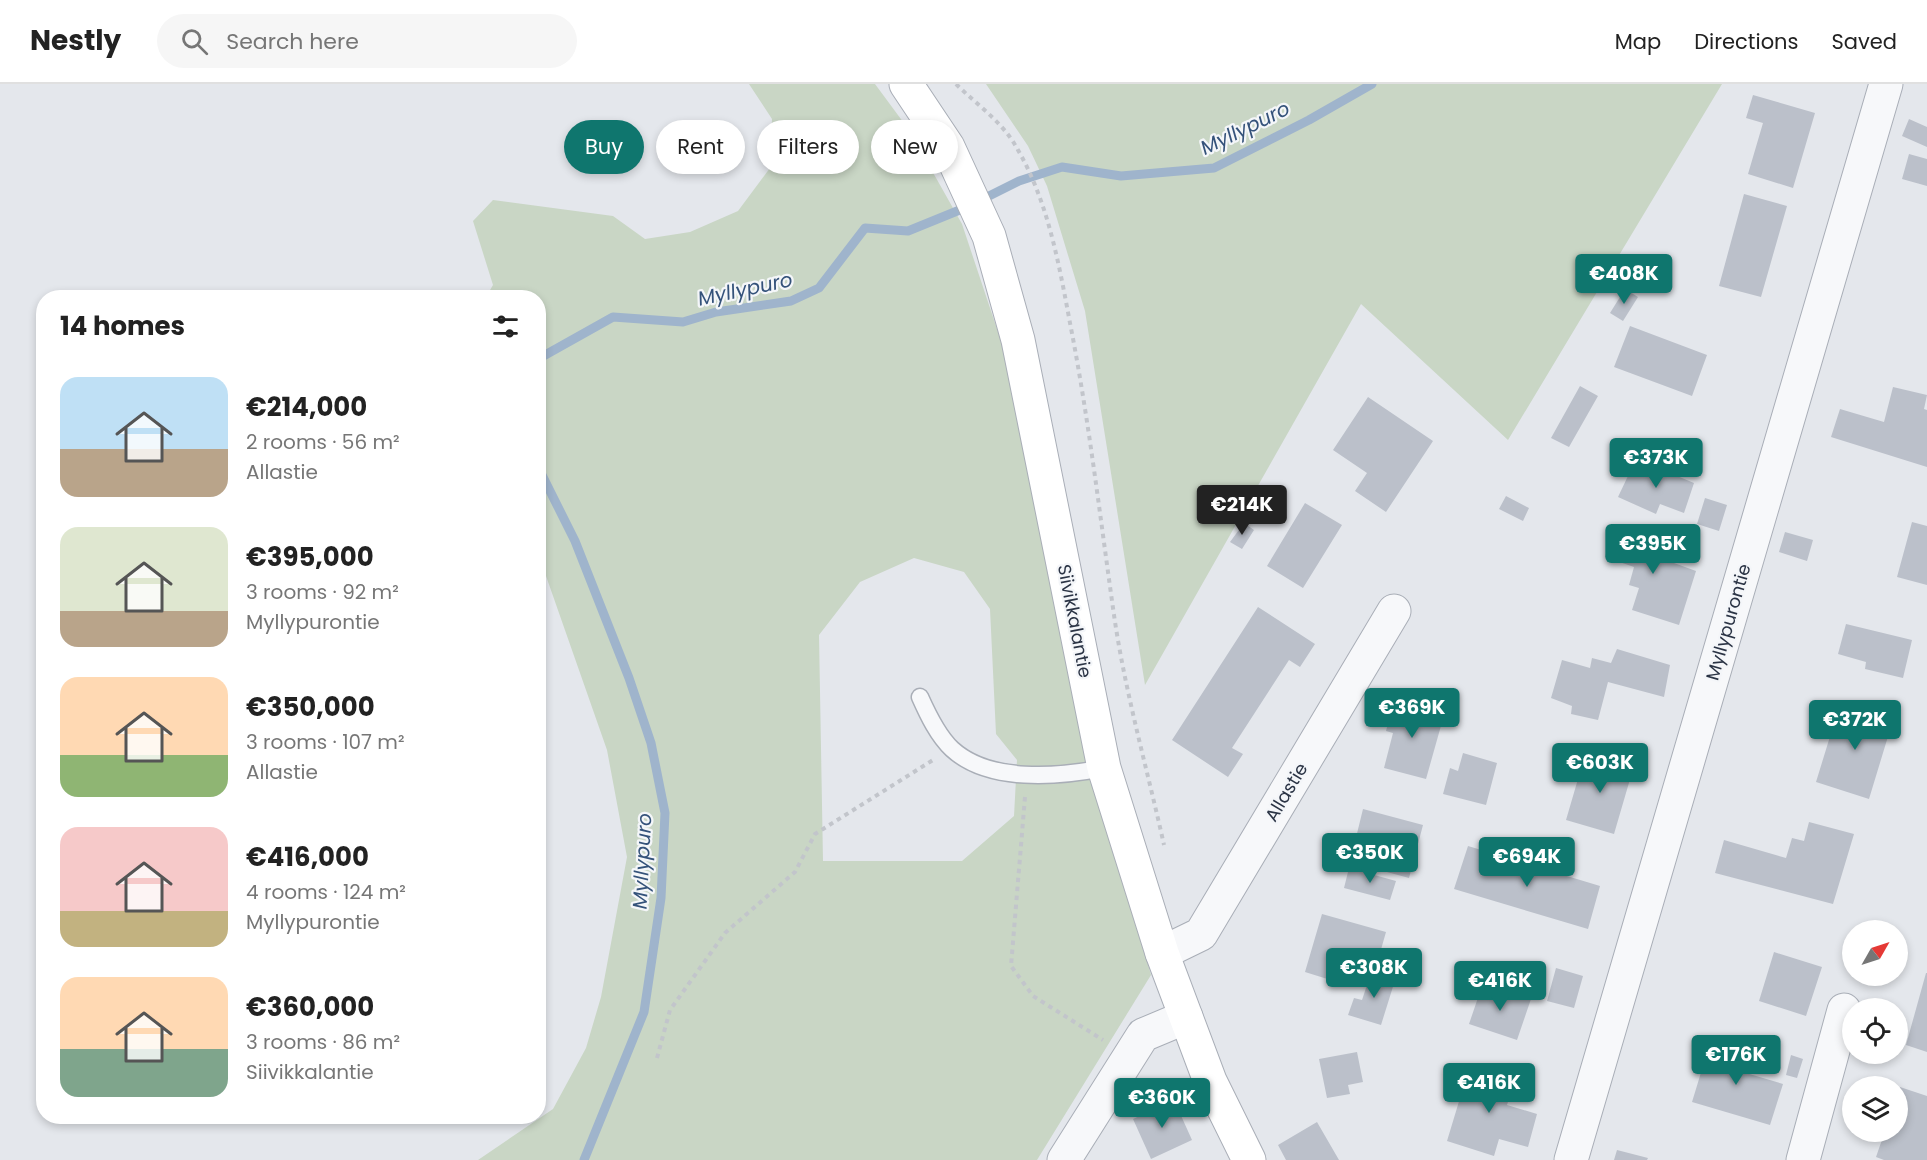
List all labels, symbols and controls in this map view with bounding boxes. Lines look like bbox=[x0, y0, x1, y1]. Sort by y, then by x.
search box bbox=[157, 14, 577, 68]
text: Nestly bbox=[30, 21, 121, 60]
icon: search bbox=[178, 25, 211, 58]
text: Search here bbox=[226, 26, 359, 57]
text: Map bbox=[1615, 27, 1661, 56]
text: Directions bbox=[1694, 27, 1798, 56]
text: Saved bbox=[1831, 27, 1897, 56]
water label: Myllypuro bbox=[1196, 94, 1294, 162]
chip: Buy bbox=[564, 120, 644, 174]
chip: Rent bbox=[656, 120, 745, 174]
chip: Filters bbox=[757, 120, 859, 174]
chip: New bbox=[871, 120, 958, 174]
pin: €408K bbox=[1582, 254, 1666, 305]
text: €408K bbox=[1589, 259, 1659, 287]
water label: Myllypuro bbox=[695, 265, 795, 313]
text: 14 homes bbox=[60, 308, 185, 344]
icon: filters bbox=[489, 310, 522, 343]
text: €214,000 bbox=[246, 389, 367, 425]
icon: home bbox=[108, 401, 180, 473]
text: 2 rooms · 56 m² bbox=[246, 428, 400, 456]
pin: €373K bbox=[1614, 438, 1698, 489]
text: €373K bbox=[1624, 443, 1688, 471]
text: Allastie bbox=[246, 458, 318, 486]
pin: €214K bbox=[1200, 485, 1284, 536]
text: €214K bbox=[1211, 490, 1273, 518]
pin: €395K bbox=[1611, 524, 1695, 575]
text: €395K bbox=[1619, 529, 1687, 557]
text: €395,000 bbox=[246, 539, 374, 575]
icon: home bbox=[108, 551, 180, 623]
street label: Myllypurontie bbox=[1699, 561, 1757, 683]
street label: Siivikkalantie bbox=[1052, 562, 1098, 680]
text: 3 rooms · 92 m² bbox=[246, 578, 399, 606]
text: Myllypurontie bbox=[246, 608, 380, 636]
pin: €369K bbox=[1370, 688, 1454, 739]
text: €350,000 bbox=[246, 689, 375, 725]
text: €369K bbox=[1379, 693, 1446, 721]
pin: €372K bbox=[1813, 700, 1897, 751]
icon: home bbox=[108, 701, 180, 773]
text: €372K bbox=[1823, 705, 1887, 733]
text: 3 rooms · 107 m² bbox=[246, 728, 405, 756]
pin: €603K bbox=[1558, 743, 1642, 794]
text: €603K bbox=[1566, 748, 1634, 776]
text: Allastie bbox=[246, 758, 318, 786]
street label: Allastie bbox=[1259, 758, 1313, 826]
water label: Myllypuro bbox=[626, 812, 658, 910]
pin: €350K bbox=[1328, 833, 1412, 884]
pin: €694K bbox=[1485, 837, 1569, 888]
text: €350K bbox=[1336, 838, 1404, 866]
text: €416,000 bbox=[246, 839, 369, 875]
text: €694K bbox=[1493, 842, 1561, 870]
icon: home bbox=[108, 851, 180, 923]
text: 4 rooms · 124 m² bbox=[246, 878, 406, 906]
text: Myllypurontie bbox=[246, 908, 380, 936]
north arrow bbox=[1842, 920, 1908, 986]
map controls bbox=[1842, 920, 1908, 1142]
pin: €308K bbox=[1332, 948, 1416, 999]
text: €308K bbox=[1340, 953, 1408, 981]
pin: €416K bbox=[1458, 961, 1542, 1012]
text: €416K bbox=[1468, 966, 1532, 994]
text: €360,000 bbox=[246, 989, 374, 1025]
button: locate bbox=[1842, 998, 1908, 1064]
icon: home bbox=[108, 1001, 180, 1073]
text: 3 rooms · 86 m² bbox=[246, 1028, 400, 1056]
pin: €176K bbox=[1694, 1035, 1778, 1086]
text: €176K bbox=[1706, 1040, 1766, 1068]
text: Siivikkalantie bbox=[246, 1058, 374, 1086]
pin: €416K bbox=[1447, 1063, 1531, 1114]
text: €416K bbox=[1457, 1068, 1521, 1096]
button: layers bbox=[1842, 1076, 1908, 1142]
pin: €360K bbox=[1120, 1078, 1204, 1129]
text: €360K bbox=[1128, 1083, 1196, 1111]

